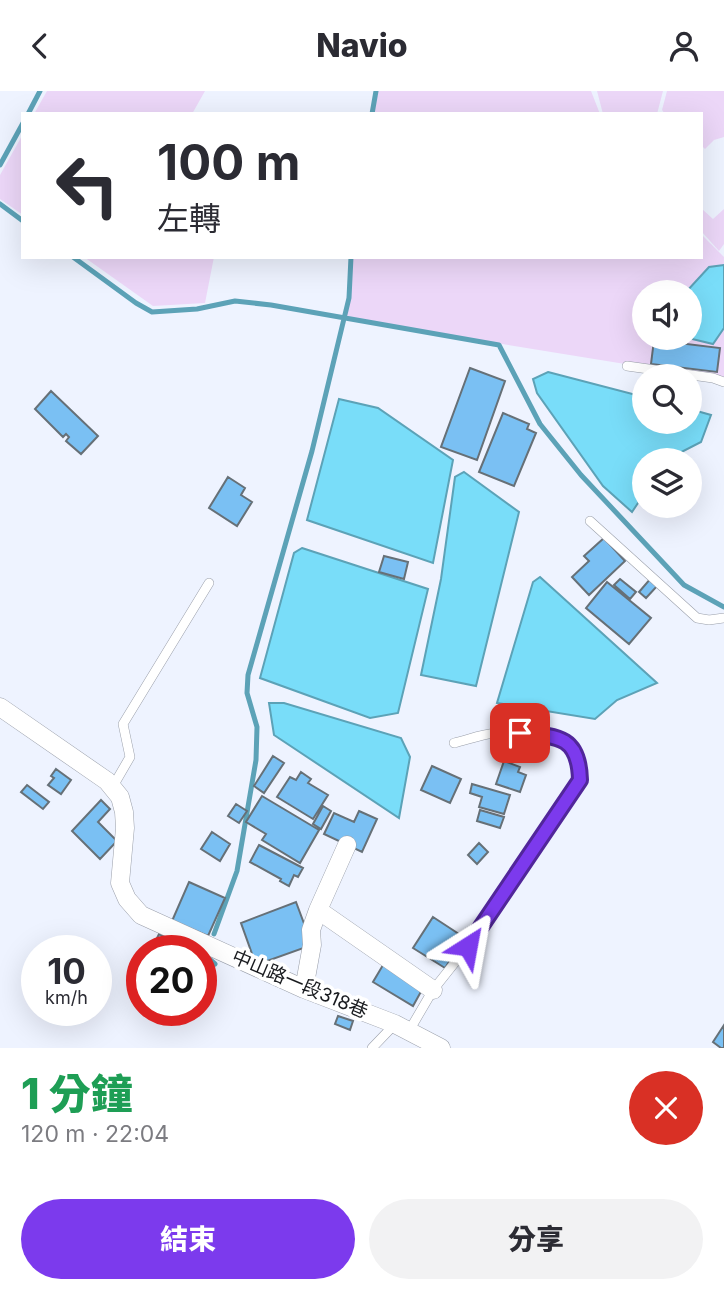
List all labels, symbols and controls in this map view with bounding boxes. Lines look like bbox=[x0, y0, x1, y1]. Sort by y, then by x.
text: Navio bbox=[316, 26, 408, 65]
icon: back bbox=[21, 27, 59, 65]
icon: person bbox=[665, 27, 703, 65]
text: 100 m bbox=[157, 133, 301, 192]
icon: left bbox=[42, 140, 133, 231]
text: 左轉 bbox=[157, 199, 221, 238]
map controls bbox=[632, 280, 702, 518]
button: sound bbox=[632, 280, 702, 350]
button: search bbox=[632, 364, 702, 434]
button: layers bbox=[632, 448, 702, 518]
pin bbox=[490, 703, 550, 763]
icon: arrive bbox=[501, 714, 539, 752]
position arrow bbox=[431, 909, 505, 983]
speed limit sign: 20 bbox=[126, 935, 217, 1026]
street label: 中山路一段318巷 bbox=[229, 945, 371, 1023]
text: 10 bbox=[47, 950, 86, 992]
text: km/h bbox=[45, 987, 88, 1008]
text: 1 分鐘 bbox=[21, 1068, 133, 1119]
button: close bbox=[629, 1071, 703, 1145]
text: 120 m · 22:04 bbox=[21, 1120, 169, 1148]
button: 結束 bbox=[21, 1199, 355, 1279]
button: 分享 bbox=[369, 1199, 703, 1279]

